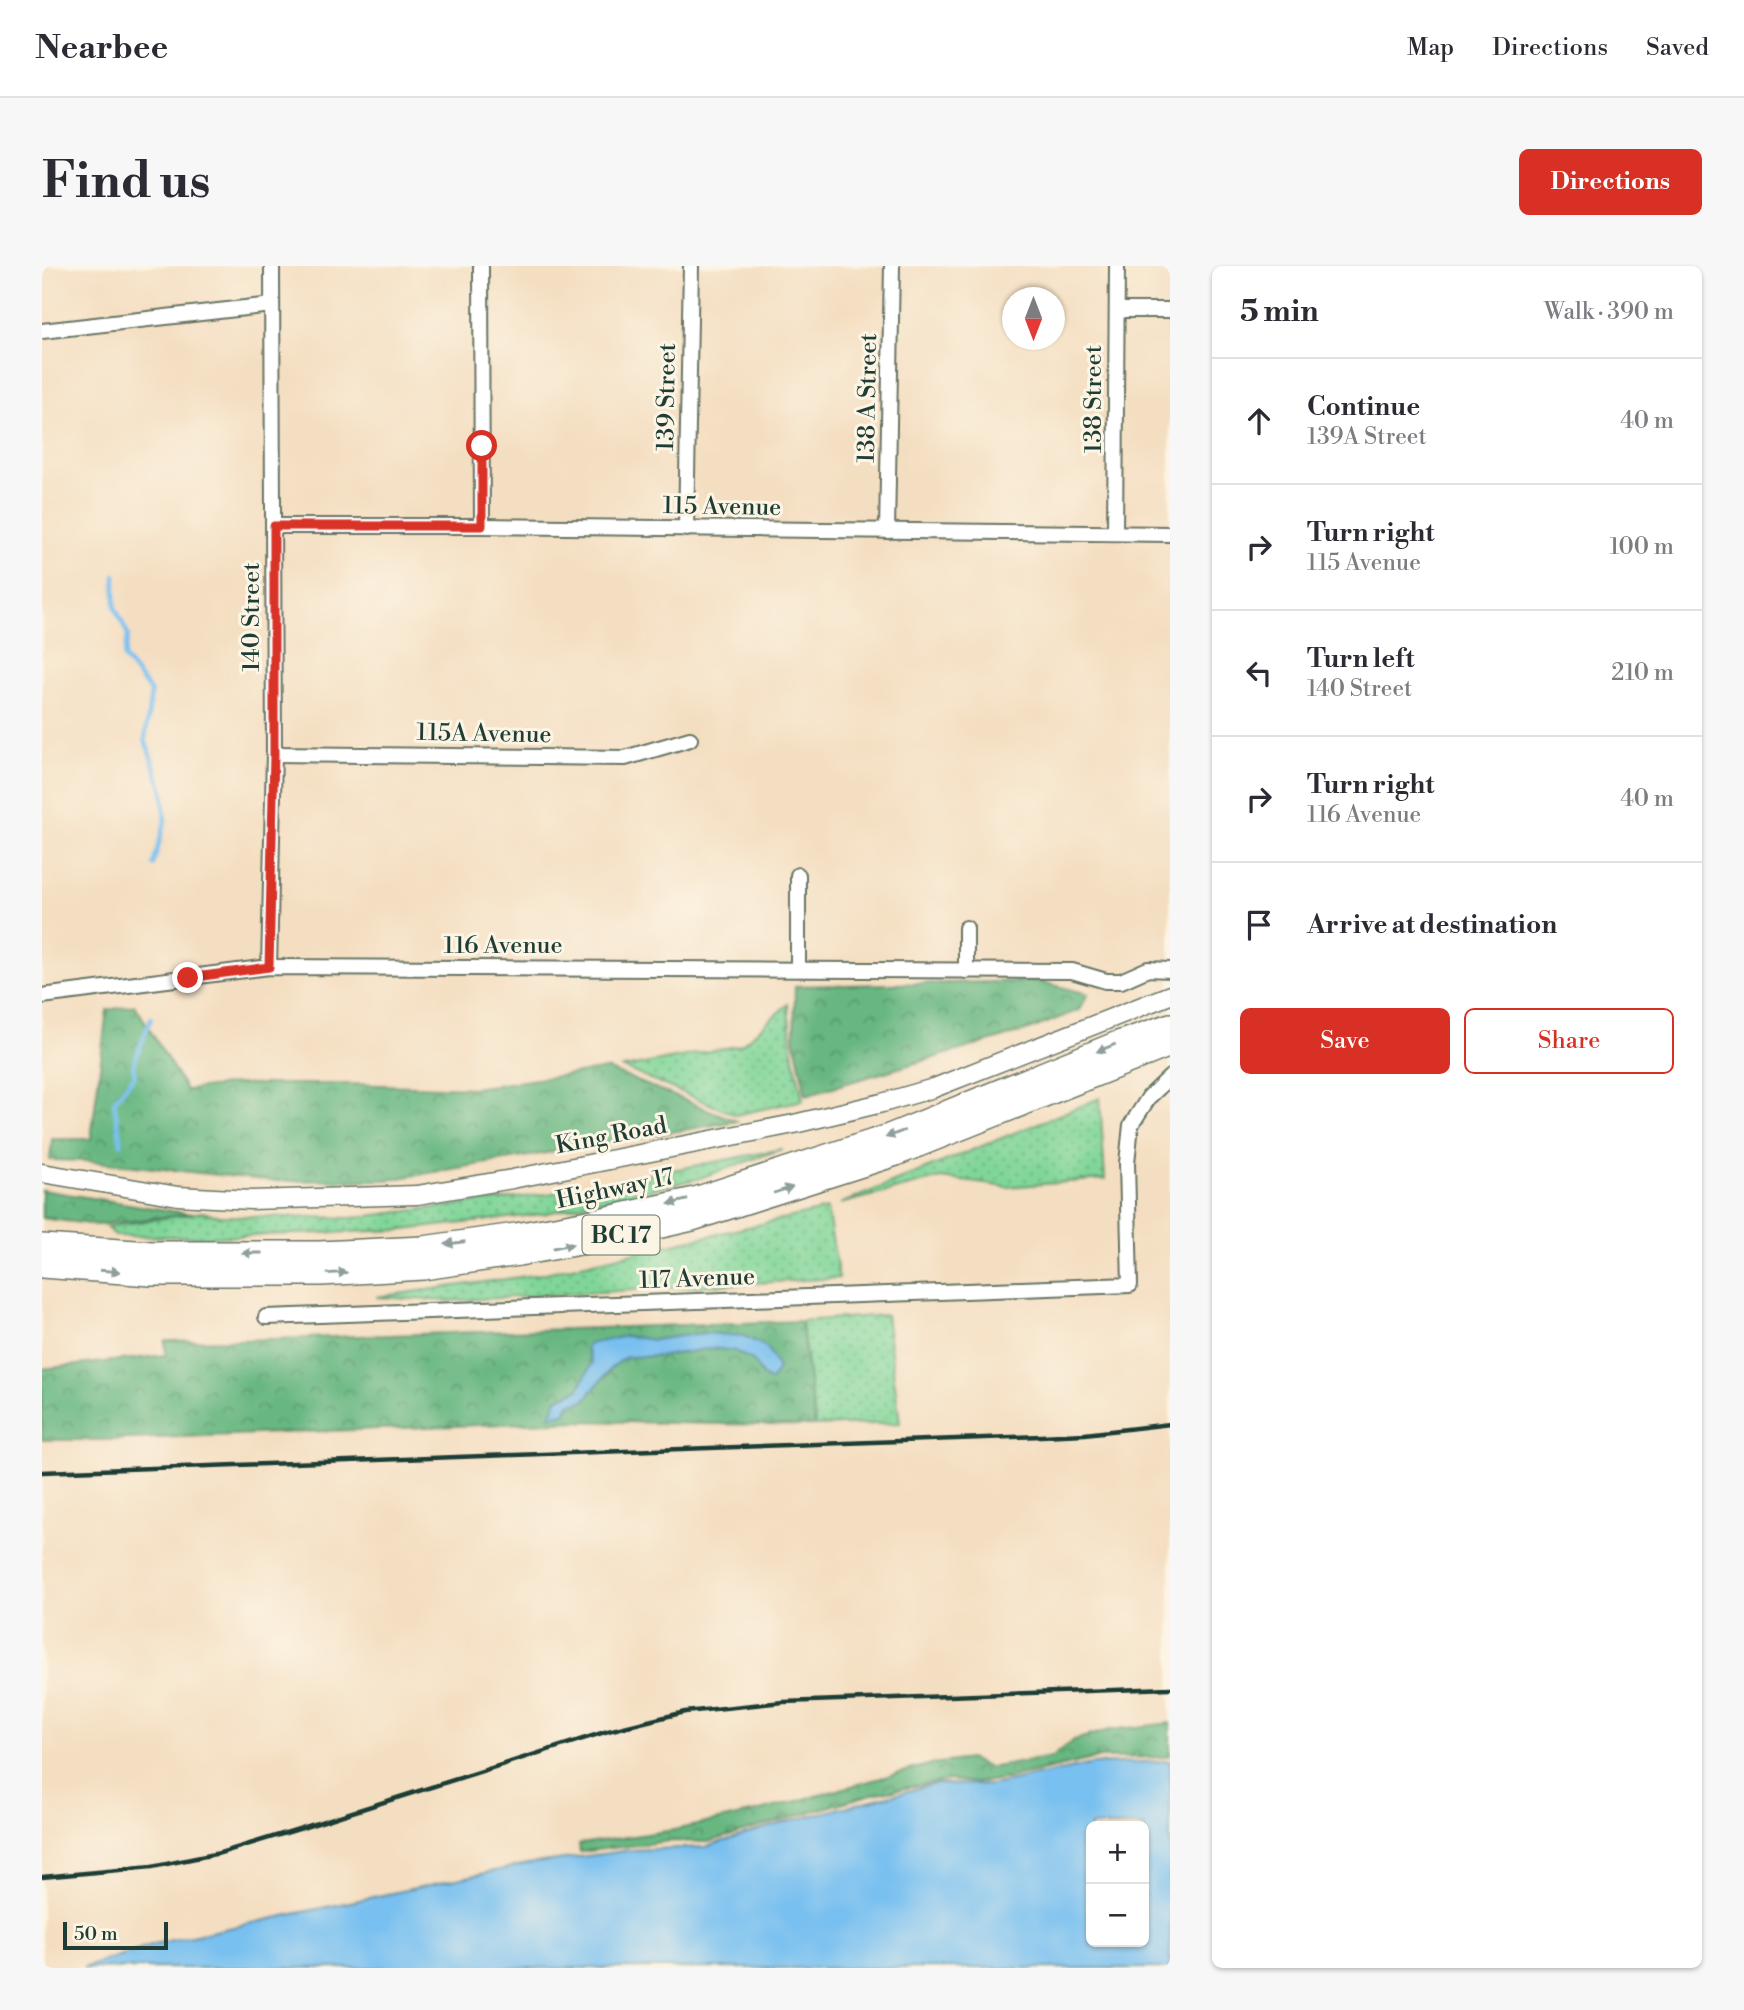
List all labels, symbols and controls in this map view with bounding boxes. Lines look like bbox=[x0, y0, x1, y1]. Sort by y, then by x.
text: Nearbee bbox=[35, 28, 168, 69]
text: Map bbox=[1407, 33, 1454, 63]
text: Directions bbox=[1492, 33, 1608, 63]
text: Saved bbox=[1646, 33, 1709, 63]
button: Directions bbox=[1519, 149, 1702, 215]
text: Find us bbox=[42, 152, 211, 213]
north arrow bbox=[1002, 287, 1065, 350]
text: 5 min bbox=[1240, 293, 1319, 331]
text: Walk · 390 m bbox=[1544, 298, 1674, 326]
street label: 138 A Street bbox=[852, 332, 884, 463]
street label: 139 Street bbox=[651, 342, 683, 451]
street label: 138 Street bbox=[1079, 344, 1109, 453]
text: Continue bbox=[1307, 391, 1420, 423]
icon: ahead bbox=[1240, 402, 1278, 440]
text: 40 m bbox=[1620, 407, 1674, 435]
text: 139A Street bbox=[1307, 423, 1427, 451]
route start bbox=[466, 430, 497, 461]
street label: 115 Avenue bbox=[662, 491, 782, 523]
text: Turn right bbox=[1307, 517, 1435, 549]
icon: right bbox=[1240, 528, 1278, 566]
text: 100 m bbox=[1609, 533, 1674, 561]
text: 115 Avenue bbox=[1307, 549, 1421, 577]
street label: 140 Street bbox=[237, 562, 267, 672]
text: Turn left bbox=[1307, 643, 1415, 675]
icon: left bbox=[1240, 654, 1278, 692]
text: 210 m bbox=[1611, 659, 1674, 687]
text: 140 Street bbox=[1307, 675, 1412, 703]
street label: 115A Avenue bbox=[416, 718, 552, 750]
text: Turn right bbox=[1307, 769, 1435, 801]
icon: right bbox=[1240, 780, 1278, 818]
text: 40 m bbox=[1620, 785, 1674, 813]
text: 116 Avenue bbox=[1307, 801, 1421, 829]
icon: arrive bbox=[1240, 906, 1278, 944]
text: Arrive at destination bbox=[1307, 909, 1557, 941]
street label: 116 Avenue bbox=[443, 931, 563, 961]
route end bbox=[172, 962, 203, 993]
button: Save bbox=[1240, 1008, 1450, 1074]
button: Share bbox=[1464, 1008, 1674, 1074]
one-way arrow bbox=[1095, 1043, 1116, 1054]
street label: King Road bbox=[553, 1110, 670, 1161]
one-way arrow bbox=[885, 1128, 906, 1139]
street label: Highway 17 bbox=[553, 1162, 677, 1216]
one-way arrow bbox=[773, 1184, 794, 1194]
one-way arrow bbox=[667, 1197, 689, 1208]
road number: BC 17 bbox=[582, 1216, 660, 1254]
one-way arrow bbox=[444, 1238, 466, 1249]
one-way arrow bbox=[552, 1240, 574, 1251]
one-way arrow bbox=[241, 1247, 263, 1259]
street label: 117 Avenue bbox=[638, 1262, 756, 1296]
one-way arrow bbox=[99, 1266, 121, 1277]
one-way arrow bbox=[327, 1267, 349, 1278]
map controls bbox=[1086, 1821, 1149, 1947]
button: + bbox=[1086, 1821, 1149, 1884]
button: − bbox=[1086, 1884, 1149, 1947]
scale bar bbox=[63, 1919, 168, 1951]
text: 50 m bbox=[74, 1922, 118, 1946]

